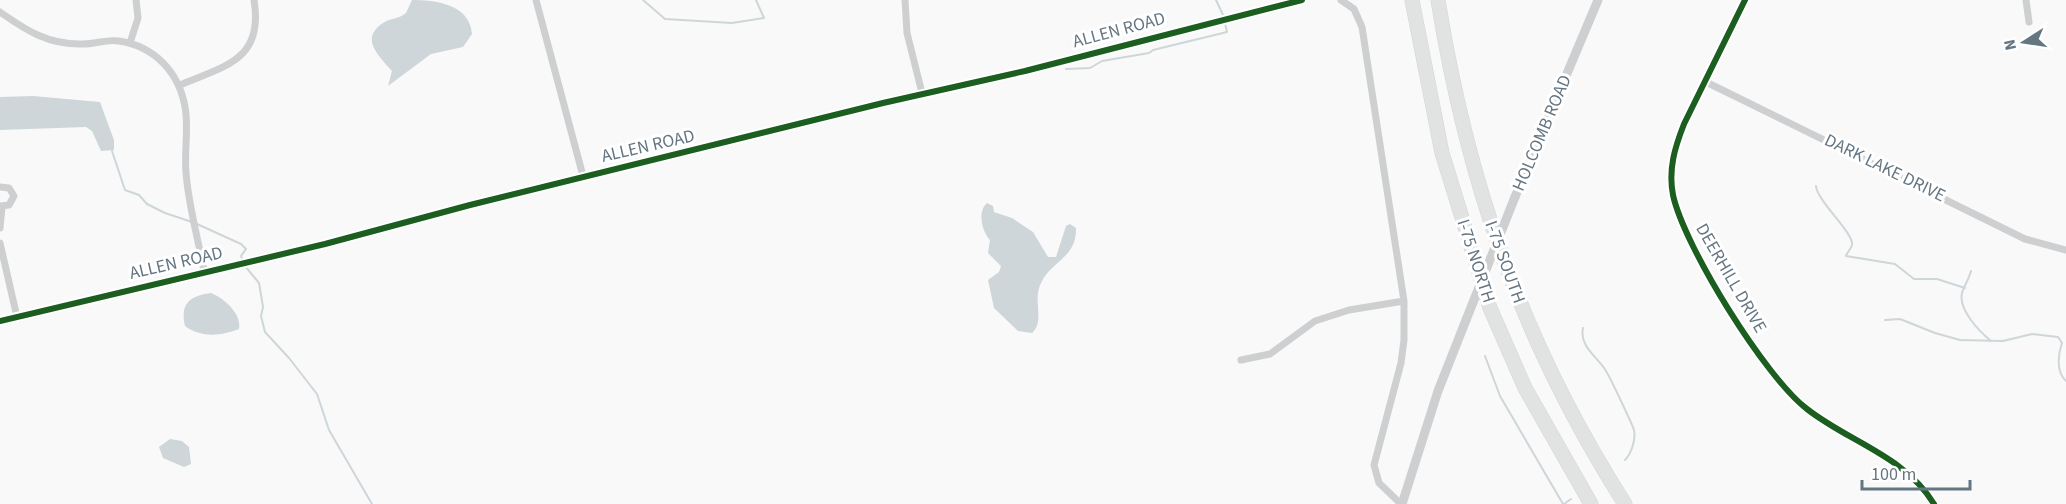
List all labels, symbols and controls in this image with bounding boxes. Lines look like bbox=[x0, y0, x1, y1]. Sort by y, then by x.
street label: ALLEN ROAD bbox=[1070, 6, 1168, 54]
north arrow bbox=[1994, 12, 2054, 72]
text: N bbox=[1998, 37, 2022, 52]
street label: HOLCOMB ROAD bbox=[1506, 71, 1578, 195]
street label: ALLEN ROAD bbox=[599, 123, 697, 169]
street label: DARK LAKE DRIVE bbox=[1820, 128, 1950, 208]
street label: I-75 NORTH bbox=[1451, 216, 1501, 306]
street label: I-75 SOUTH bbox=[1478, 217, 1532, 307]
street label: DEERHILL DRIVE bbox=[1690, 219, 1772, 337]
street label: ALLEN ROAD bbox=[127, 240, 225, 286]
scale bar bbox=[1862, 453, 1970, 491]
text: 100 m bbox=[1871, 462, 1916, 487]

